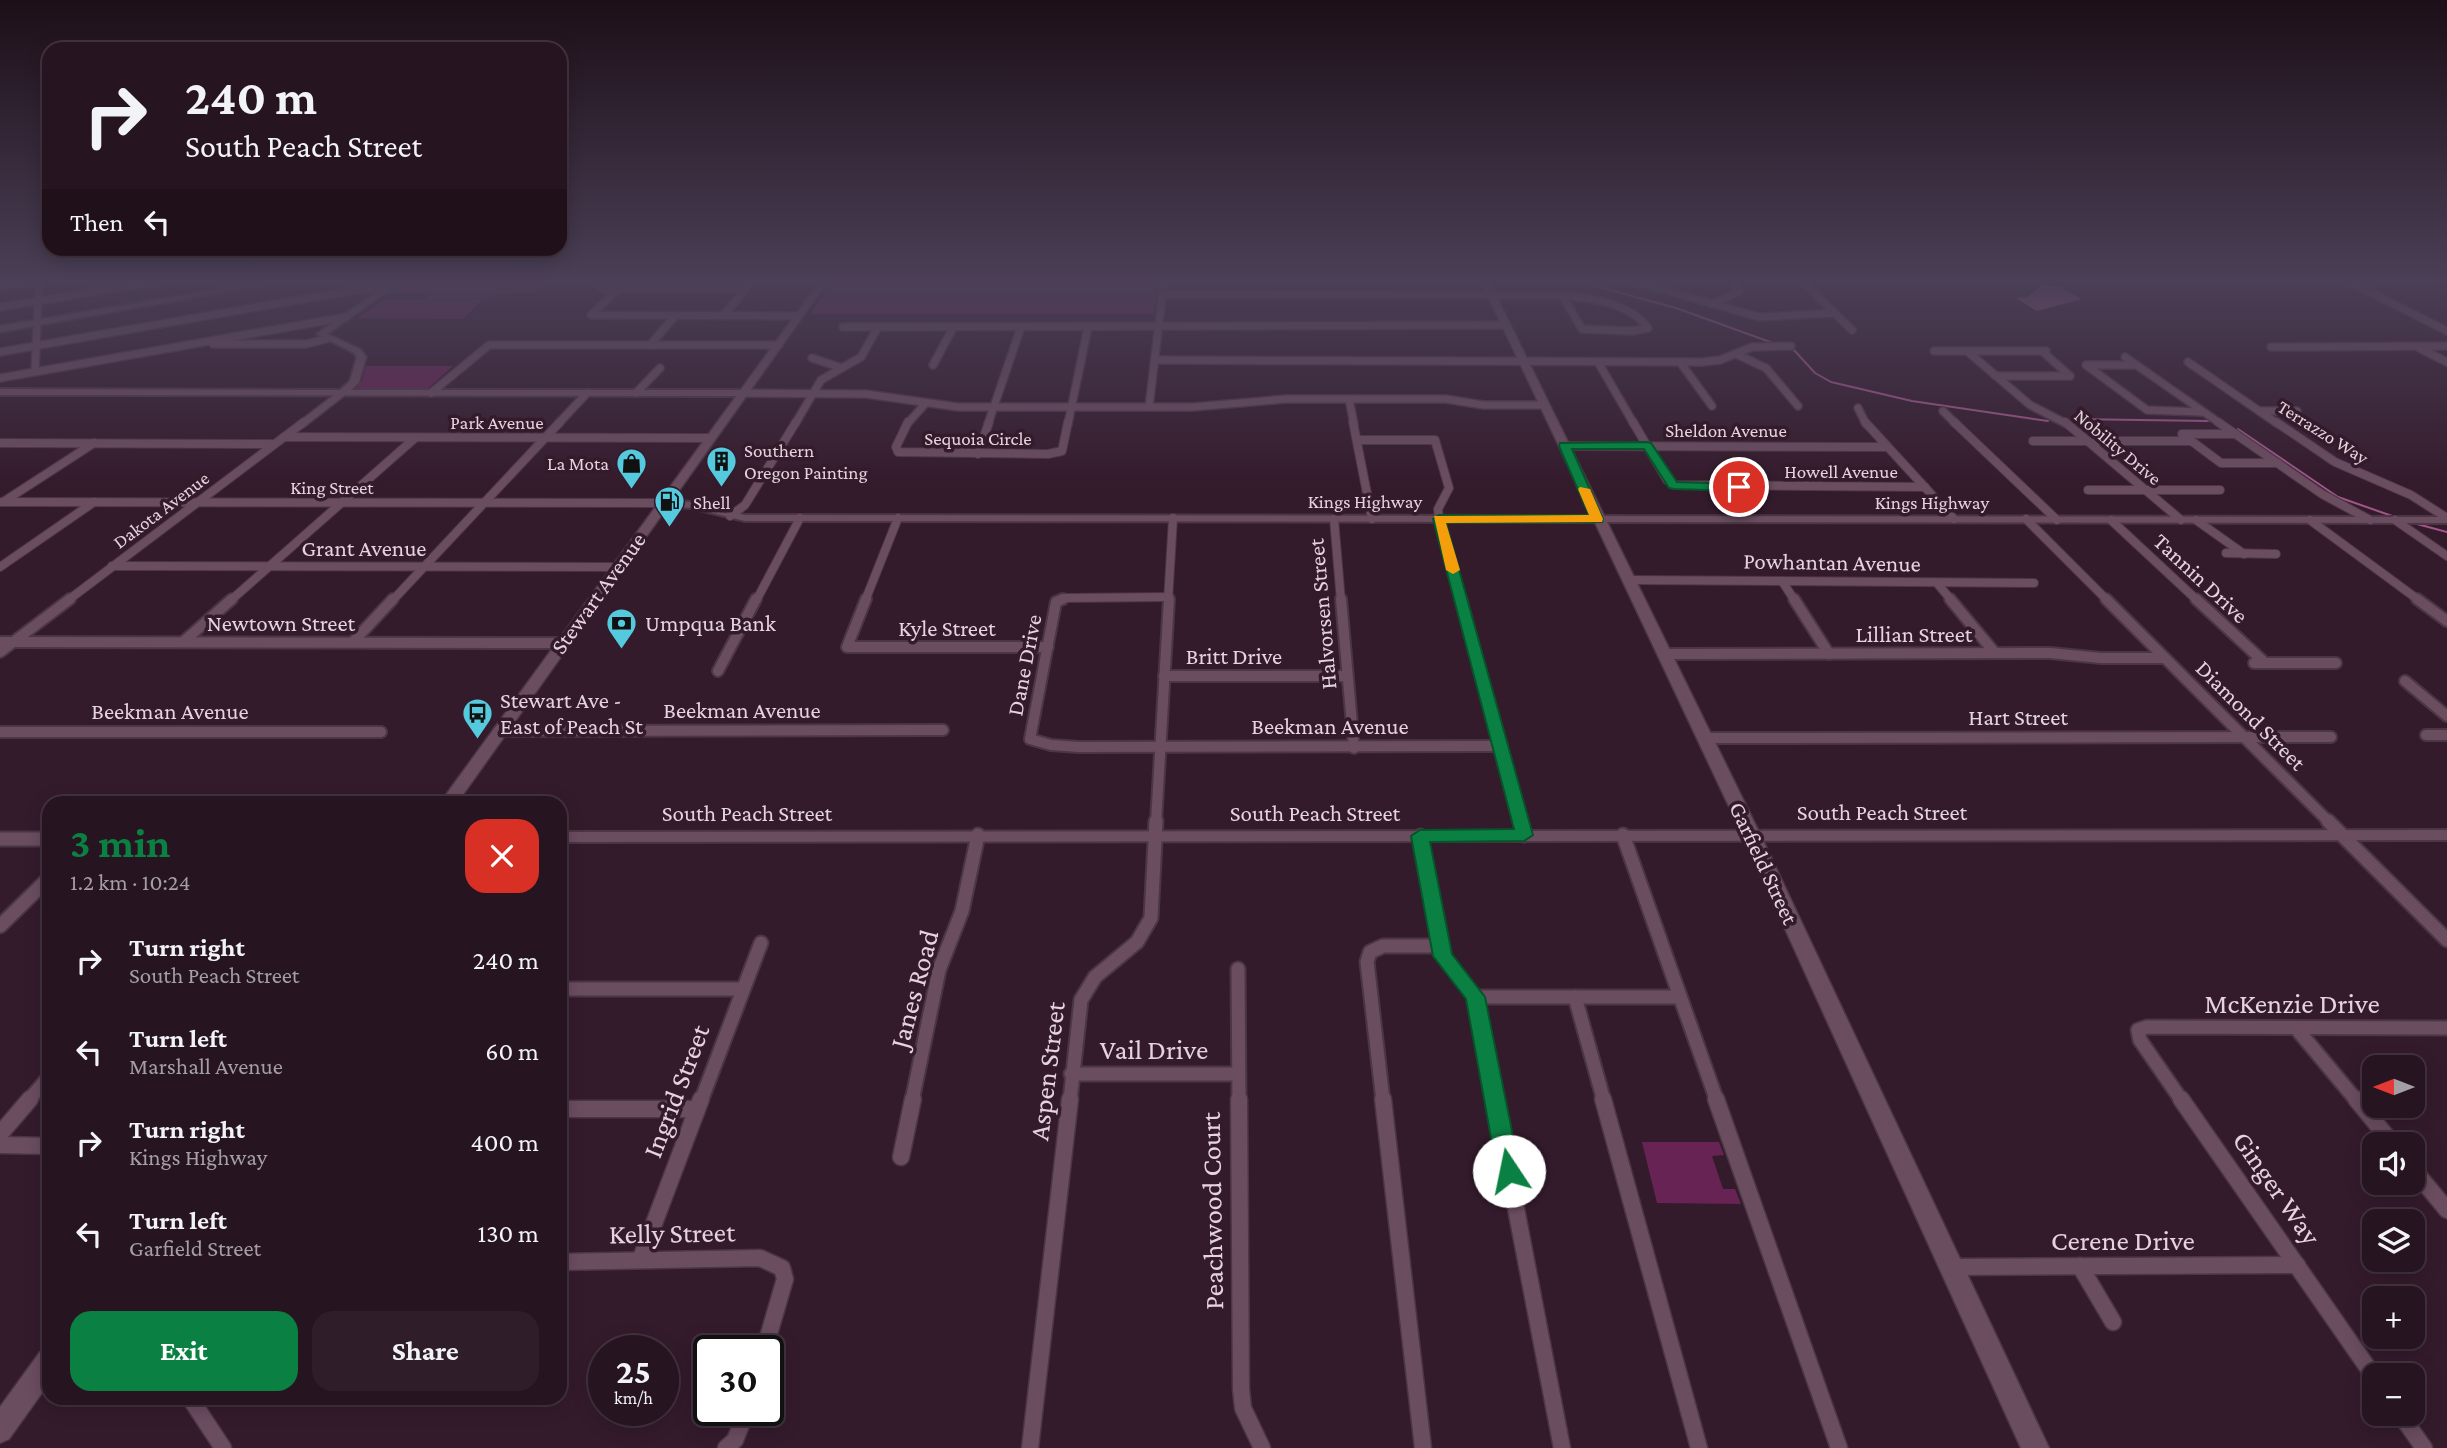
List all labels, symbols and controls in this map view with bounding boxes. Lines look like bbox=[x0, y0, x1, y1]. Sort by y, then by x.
icon: right bbox=[70, 70, 161, 161]
text: 240 m bbox=[185, 70, 317, 125]
text: South Peach Street bbox=[185, 128, 422, 164]
icon: left bbox=[138, 203, 176, 241]
text: Then bbox=[70, 208, 124, 237]
street label: Terrazzo Way bbox=[2274, 396, 2372, 468]
street label: Nobility Drive bbox=[2071, 405, 2165, 489]
street label: Park Avenue bbox=[450, 412, 544, 433]
street label: Sheldon Avenue bbox=[1665, 420, 1787, 441]
street label: Sequoia Circle bbox=[924, 428, 1032, 449]
place label: Southern Oregon Painting bbox=[744, 440, 868, 483]
building icon: Southern Oregon Painting bbox=[704, 444, 738, 488]
shop icon: La Mota bbox=[615, 446, 649, 490]
place label: La Mota bbox=[547, 453, 609, 474]
pin bbox=[1709, 457, 1769, 517]
street label: Howell Avenue bbox=[1784, 461, 1898, 482]
street label: Dakota Avenue bbox=[109, 467, 213, 553]
icon: arrive bbox=[1720, 468, 1758, 506]
street label: King Street bbox=[290, 477, 374, 498]
fuel station icon: Shell bbox=[653, 485, 687, 529]
street label: Kings Highway bbox=[1308, 491, 1422, 512]
place label: Shell bbox=[693, 492, 730, 513]
street label: Kings Highway bbox=[1875, 492, 1989, 513]
street label: Stewart Avenue bbox=[545, 527, 651, 659]
street label: Tannin Drive bbox=[2148, 528, 2254, 628]
street label: Grant Avenue bbox=[302, 535, 426, 561]
street label: Halvorsen Street bbox=[1302, 537, 1342, 690]
street label: Powhantan Avenue bbox=[1743, 547, 1921, 577]
bank icon: Umpqua Bank bbox=[605, 606, 639, 650]
street label: Newtown Street bbox=[207, 610, 356, 636]
place label: Umpqua Bank bbox=[645, 610, 776, 636]
street label: Dane Drive bbox=[1001, 612, 1047, 718]
street label: Kyle Street bbox=[898, 615, 996, 641]
street label: Lillian Street bbox=[1856, 621, 1973, 647]
street label: Britt Drive bbox=[1186, 643, 1282, 669]
street label: Diamond Street bbox=[2191, 655, 2312, 776]
place label: Stewart Ave - East of Peach St bbox=[500, 687, 643, 739]
bus stop icon: Stewart Ave - East of Peach St bbox=[460, 696, 494, 740]
street label: Beekman Avenue bbox=[663, 697, 821, 723]
street label: Beekman Avenue bbox=[91, 698, 249, 724]
street label: Hart Street bbox=[1968, 704, 2068, 730]
street label: Beekman Avenue bbox=[1251, 713, 1409, 739]
street label: Garfield Street bbox=[1724, 798, 1804, 929]
street label: South Peach Street bbox=[1797, 799, 1968, 825]
street label: South Peach Street bbox=[662, 800, 833, 826]
street label: South Peach Street bbox=[1230, 800, 1401, 826]
text: 3 min bbox=[70, 819, 170, 866]
button: close bbox=[465, 819, 539, 893]
text: 1.2 km · 10:24 bbox=[70, 869, 190, 895]
street label: Janes Road bbox=[883, 926, 945, 1055]
text: Turn right bbox=[129, 933, 245, 962]
icon: right bbox=[70, 942, 108, 980]
text: 240 m bbox=[473, 946, 539, 975]
text: South Peach Street bbox=[129, 962, 299, 988]
street label: McKenzie Drive bbox=[2204, 988, 2380, 1019]
street label: Aspen Street bbox=[1023, 999, 1071, 1142]
street label: Ingrid Street bbox=[636, 1019, 716, 1162]
text: Turn left bbox=[129, 1024, 227, 1053]
icon: left bbox=[70, 1033, 108, 1071]
street label: Vail Drive bbox=[1100, 1034, 1208, 1065]
text: 60 m bbox=[485, 1037, 539, 1066]
text: Marshall Avenue bbox=[129, 1053, 283, 1079]
north arrow bbox=[2362, 1055, 2426, 1118]
map controls bbox=[2362, 1055, 2425, 1426]
street label: Peachwood Court bbox=[1195, 1111, 1229, 1310]
text: Turn right bbox=[129, 1115, 245, 1144]
icon: right bbox=[70, 1124, 108, 1162]
street label: Ginger Way bbox=[2227, 1125, 2328, 1252]
text: 400 m bbox=[471, 1128, 539, 1157]
button: sound bbox=[2362, 1132, 2425, 1195]
position arrow bbox=[1472, 1134, 1546, 1208]
text: Kings Highway bbox=[129, 1144, 267, 1170]
text: Turn left bbox=[129, 1206, 227, 1235]
button: layers bbox=[2362, 1209, 2425, 1272]
icon: left bbox=[70, 1215, 108, 1253]
street label: Kelly Street bbox=[608, 1216, 736, 1250]
text: 130 m bbox=[478, 1219, 539, 1248]
street label: Cerene Drive bbox=[2051, 1225, 2195, 1256]
text: Garfield Street bbox=[129, 1235, 261, 1261]
button: + bbox=[2362, 1286, 2425, 1349]
button: Exit bbox=[70, 1311, 298, 1391]
button: Share bbox=[312, 1311, 539, 1391]
speed limit sign: 30 bbox=[693, 1335, 784, 1426]
text: 25 bbox=[616, 1352, 651, 1391]
button: − bbox=[2362, 1363, 2425, 1426]
text: km/h bbox=[614, 1388, 653, 1408]

